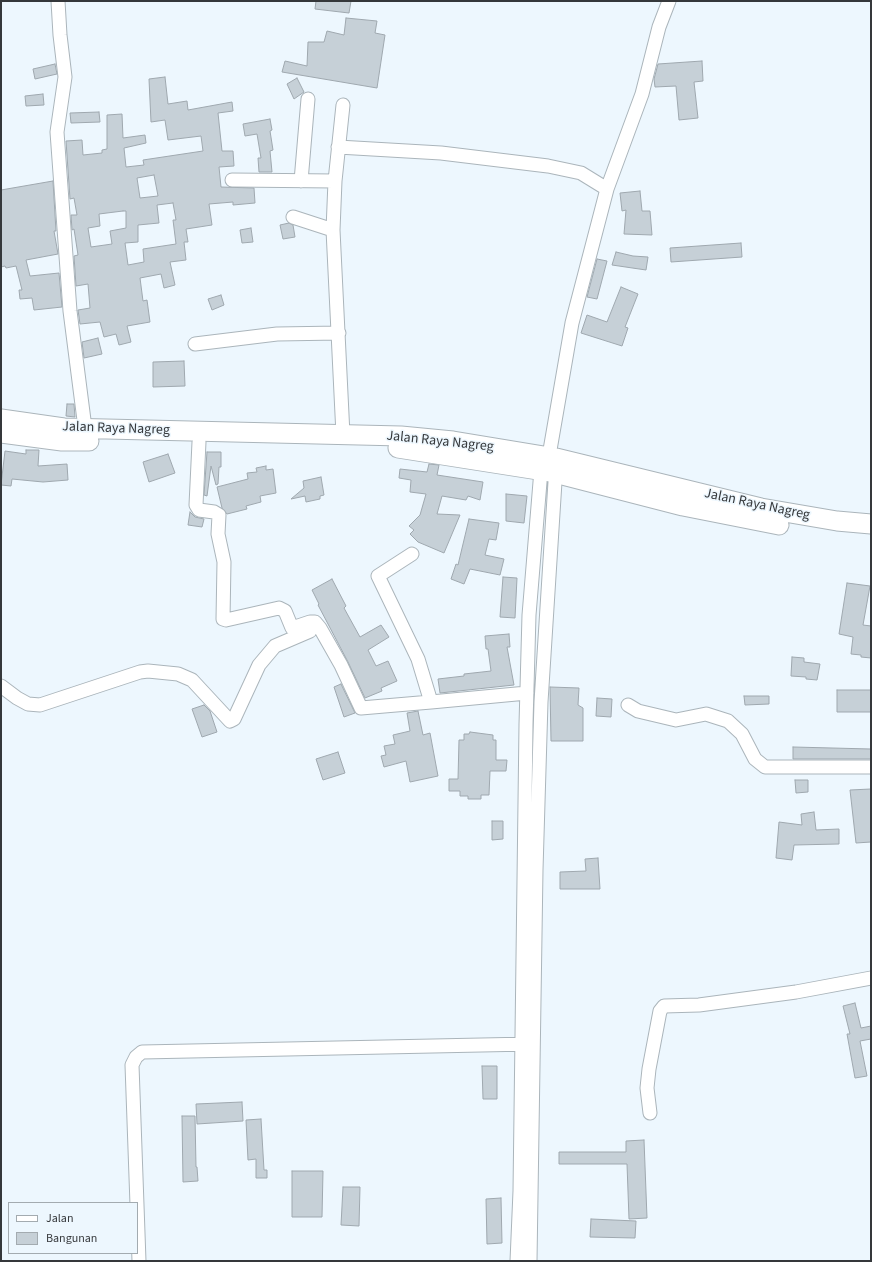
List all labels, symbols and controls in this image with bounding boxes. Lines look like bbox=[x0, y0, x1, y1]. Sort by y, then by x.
street label: Jalan Raya Nagreg bbox=[62, 419, 170, 439]
street label: Jalan Raya Nagreg bbox=[386, 428, 494, 456]
street label: Jalan Raya Nagreg bbox=[703, 486, 811, 524]
legend bbox=[8, 1202, 138, 1254]
text: Jalan bbox=[46, 1210, 73, 1227]
text: Bangunan bbox=[46, 1230, 97, 1247]

